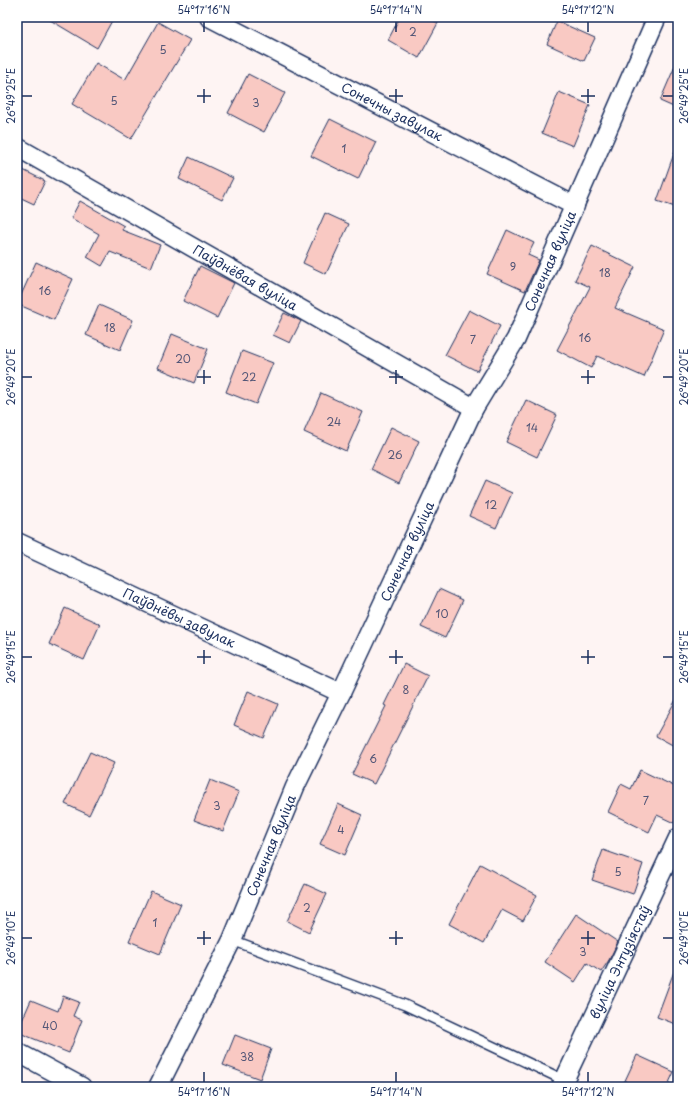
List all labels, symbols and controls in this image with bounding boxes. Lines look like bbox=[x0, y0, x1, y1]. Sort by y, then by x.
text: 54°17'16"N bbox=[178, 2, 231, 17]
text: 54°17'14"N bbox=[370, 2, 422, 17]
text: 54°17'12"N bbox=[562, 2, 615, 17]
house number: 2 bbox=[409, 23, 417, 40]
house number: 5 bbox=[159, 41, 167, 58]
text: 26°49'25"E bbox=[3, 68, 18, 124]
text: 26°49'25"E bbox=[676, 68, 691, 124]
street label: Сонечны завулак bbox=[338, 77, 447, 145]
house number: 5 bbox=[110, 92, 118, 109]
house number: 3 bbox=[252, 94, 260, 111]
house number: 1 bbox=[342, 140, 347, 157]
street label: Сонечная вуліца bbox=[519, 207, 580, 314]
street label: Паўднёвая вуліца bbox=[190, 240, 301, 314]
house number: 9 bbox=[510, 258, 516, 275]
house number: 18 bbox=[599, 264, 611, 281]
house number: 16 bbox=[39, 282, 52, 299]
house number: 18 bbox=[104, 319, 116, 336]
house number: 16 bbox=[579, 329, 592, 346]
house number: 7 bbox=[470, 331, 476, 348]
text: 26°49'20"E bbox=[3, 349, 18, 405]
text: 26°49'20"E bbox=[676, 349, 691, 405]
house number: 20 bbox=[175, 350, 191, 367]
house number: 22 bbox=[242, 368, 256, 385]
house number: 24 bbox=[327, 413, 341, 430]
house number: 14 bbox=[526, 419, 538, 436]
house number: 26 bbox=[387, 446, 403, 463]
house number: 12 bbox=[485, 496, 498, 513]
street label: Сонечная вуліца bbox=[375, 498, 438, 604]
street label: Паўднёвы завулак bbox=[120, 583, 239, 652]
house number: 10 bbox=[436, 605, 448, 622]
text: 26°49'15"E bbox=[3, 630, 18, 684]
text: 26°49'15"E bbox=[676, 630, 691, 684]
house number: 8 bbox=[403, 681, 410, 698]
house number: 6 bbox=[369, 750, 377, 767]
street label: Сонечная вуліца bbox=[241, 791, 300, 899]
house number: 7 bbox=[643, 792, 649, 809]
house number: 3 bbox=[213, 797, 221, 814]
house number: 4 bbox=[337, 821, 345, 838]
house number: 5 bbox=[614, 863, 622, 880]
house number: 2 bbox=[303, 899, 311, 916]
street label: вуліца Энтузіястаў bbox=[584, 902, 654, 1022]
text: 26°49'10"E bbox=[3, 911, 18, 965]
text: 26°49'10"E bbox=[676, 911, 691, 965]
house number: 1 bbox=[153, 914, 158, 931]
house number: 3 bbox=[579, 943, 587, 960]
house number: 40 bbox=[42, 1017, 58, 1034]
house number: 38 bbox=[240, 1048, 254, 1065]
text: 54°17'16"N bbox=[178, 1084, 231, 1099]
text: 54°17'14"N bbox=[370, 1084, 422, 1099]
text: 54°17'12"N bbox=[562, 1084, 615, 1099]

